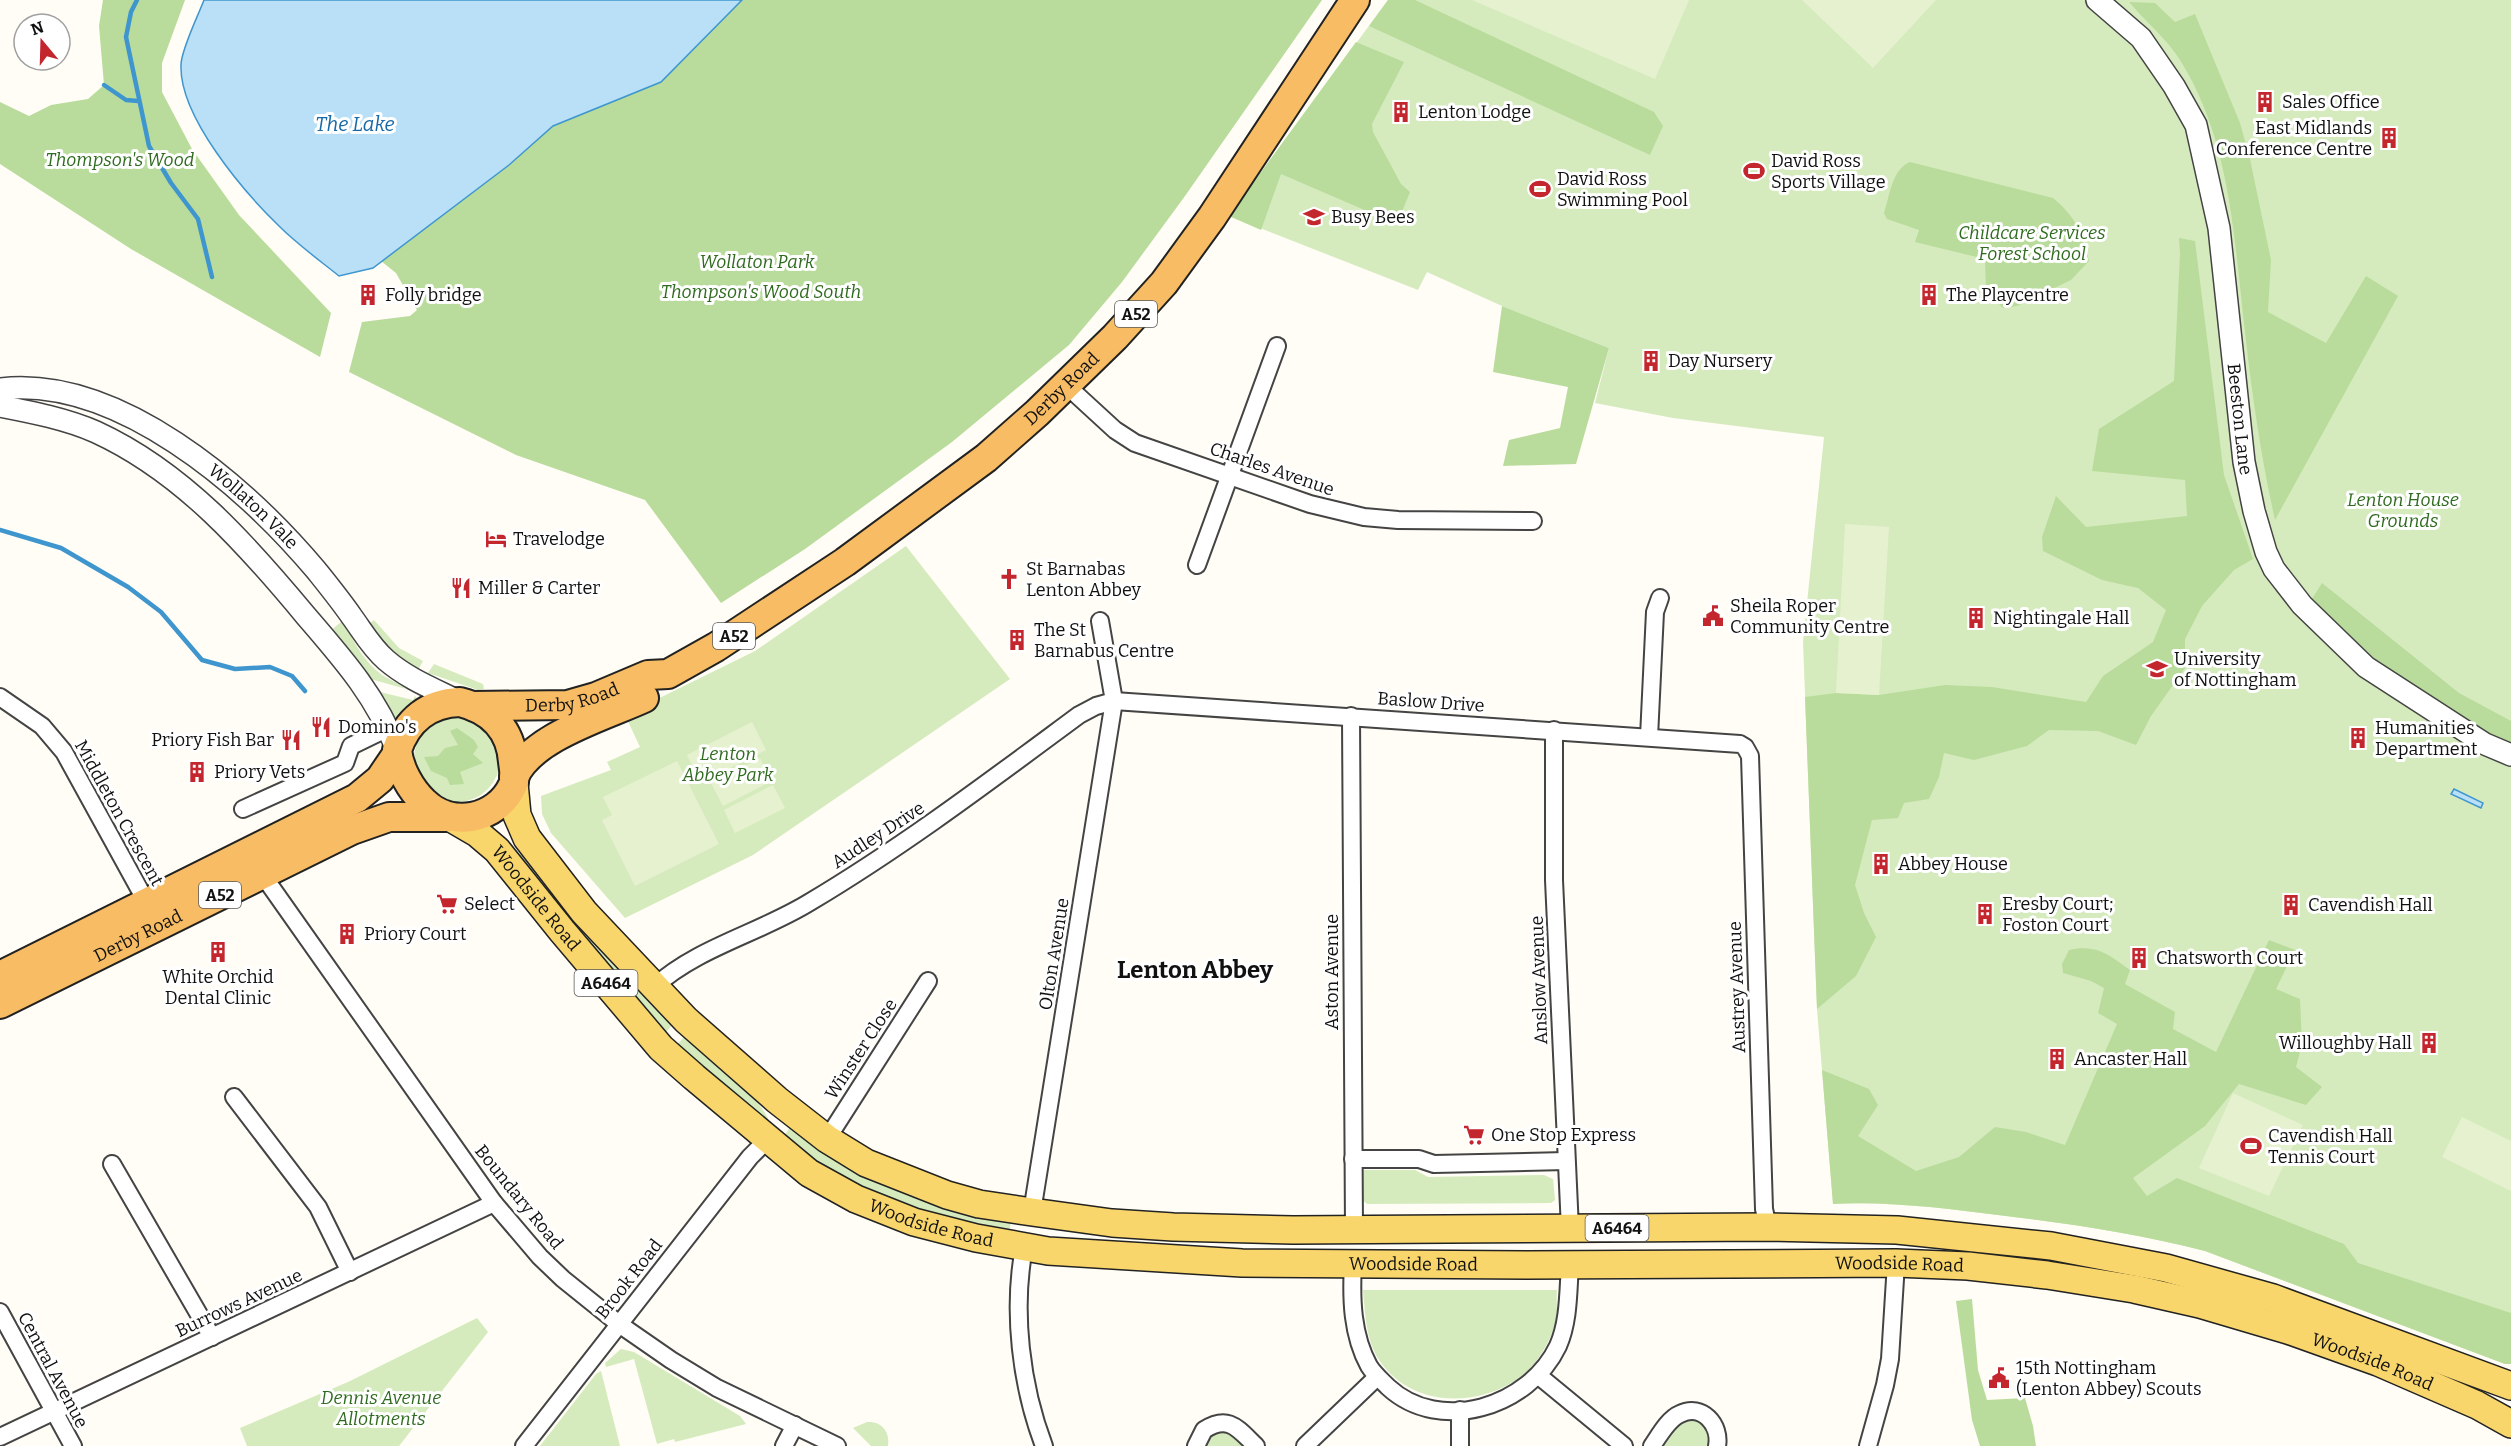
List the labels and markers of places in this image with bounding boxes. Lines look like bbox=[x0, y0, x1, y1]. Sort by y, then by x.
building icon: Sales Office bbox=[2253, 90, 2277, 114]
place label: Sales Office bbox=[2282, 91, 2380, 113]
building icon: Lenton Lodge bbox=[1389, 100, 1413, 124]
place label: Lenton Lodge bbox=[1418, 101, 1531, 123]
place label: East Midlands Conference Centre bbox=[2216, 117, 2372, 160]
building icon: East Midlands Conference Centre bbox=[2377, 126, 2401, 150]
place label: David Ross Sports Village bbox=[1771, 150, 1885, 193]
sports icon: David Ross Sports Village bbox=[1742, 159, 1766, 183]
place label: David Ross Swimming Pool bbox=[1557, 168, 1688, 211]
sports icon: David Ross Swimming Pool bbox=[1528, 177, 1552, 201]
school or university icon: Busy Bees bbox=[1302, 205, 1326, 229]
place label: Busy Bees bbox=[1331, 206, 1415, 228]
building icon: Folly bridge bbox=[356, 283, 380, 307]
building icon: The Playcentre bbox=[1917, 283, 1941, 307]
place label: Folly bridge bbox=[385, 284, 482, 306]
place label: The Playcentre bbox=[1946, 284, 2069, 306]
building icon: Day Nursery bbox=[1639, 349, 1663, 373]
place label: Day Nursery bbox=[1668, 350, 1773, 372]
hotel icon: Travelodge bbox=[484, 527, 508, 551]
place label: Travelodge bbox=[513, 528, 605, 550]
place label: St Barnabas Lenton Abbey bbox=[1026, 558, 1141, 601]
church icon: St Barnabas Lenton Abbey bbox=[997, 567, 1021, 591]
restaurant icon: Miller & Carter bbox=[449, 576, 473, 600]
place label: Miller & Carter bbox=[478, 577, 600, 599]
place label: Sheila Roper Community Centre bbox=[1730, 595, 1889, 638]
public building icon: Sheila Roper Community Centre bbox=[1701, 604, 1725, 628]
building icon: Nightingale Hall bbox=[1964, 606, 1988, 630]
place label: Nightingale Hall bbox=[1993, 607, 2129, 629]
place label: The St Barnabus Centre bbox=[1034, 619, 1174, 662]
building icon: The St Barnabus Centre bbox=[1005, 628, 1029, 652]
place label: University of Nottingham bbox=[2174, 648, 2296, 691]
school or university icon: University of Nottingham bbox=[2145, 657, 2169, 681]
restaurant icon: Domino's bbox=[309, 715, 333, 739]
place label: Domino's bbox=[338, 716, 417, 738]
place label: Humanities Department bbox=[2375, 717, 2478, 760]
building icon: Humanities Department bbox=[2346, 726, 2370, 750]
restaurant icon: Priory Fish Bar bbox=[279, 728, 303, 752]
place label: Priory Fish Bar bbox=[151, 729, 274, 751]
building icon: Priory Vets bbox=[185, 760, 209, 784]
place label: Priory Vets bbox=[214, 761, 305, 783]
building icon: Abbey House bbox=[1869, 852, 1893, 876]
place label: Abbey House bbox=[1898, 853, 2008, 875]
supermarket icon: Select bbox=[435, 892, 459, 916]
place label: Select bbox=[464, 893, 515, 915]
place label: Eresby Court; Foston Court bbox=[2002, 893, 2113, 936]
building icon: Cavendish Hall bbox=[2279, 893, 2303, 917]
place label: Cavendish Hall bbox=[2308, 894, 2433, 916]
building icon: Eresby Court; Foston Court bbox=[1973, 902, 1997, 926]
building icon: Priory Court bbox=[335, 922, 359, 946]
place label: Priory Court bbox=[364, 923, 467, 945]
building icon: White Orchid Dental Clinic bbox=[206, 940, 230, 964]
building icon: Chatsworth Court bbox=[2127, 946, 2151, 970]
place label: Chatsworth Court bbox=[2156, 947, 2304, 969]
place label: White Orchid Dental Clinic bbox=[162, 966, 274, 1009]
building icon: Willoughby Hall bbox=[2417, 1031, 2441, 1055]
place label: Willoughby Hall bbox=[2279, 1032, 2412, 1054]
building icon: Ancaster Hall bbox=[2045, 1047, 2069, 1071]
place label: Ancaster Hall bbox=[2074, 1048, 2187, 1070]
supermarket icon: One Stop Express bbox=[1462, 1123, 1486, 1147]
place label: One Stop Express bbox=[1491, 1124, 1636, 1146]
place label: Cavendish Hall Tennis Court bbox=[2268, 1125, 2393, 1168]
sports icon: Cavendish Hall Tennis Court bbox=[2239, 1134, 2263, 1158]
place label: 15th Nottingham (Lenton Abbey) Scouts bbox=[2016, 1357, 2202, 1400]
public building icon: 15th Nottingham (Lenton Abbey) Scouts bbox=[1987, 1366, 2011, 1390]

